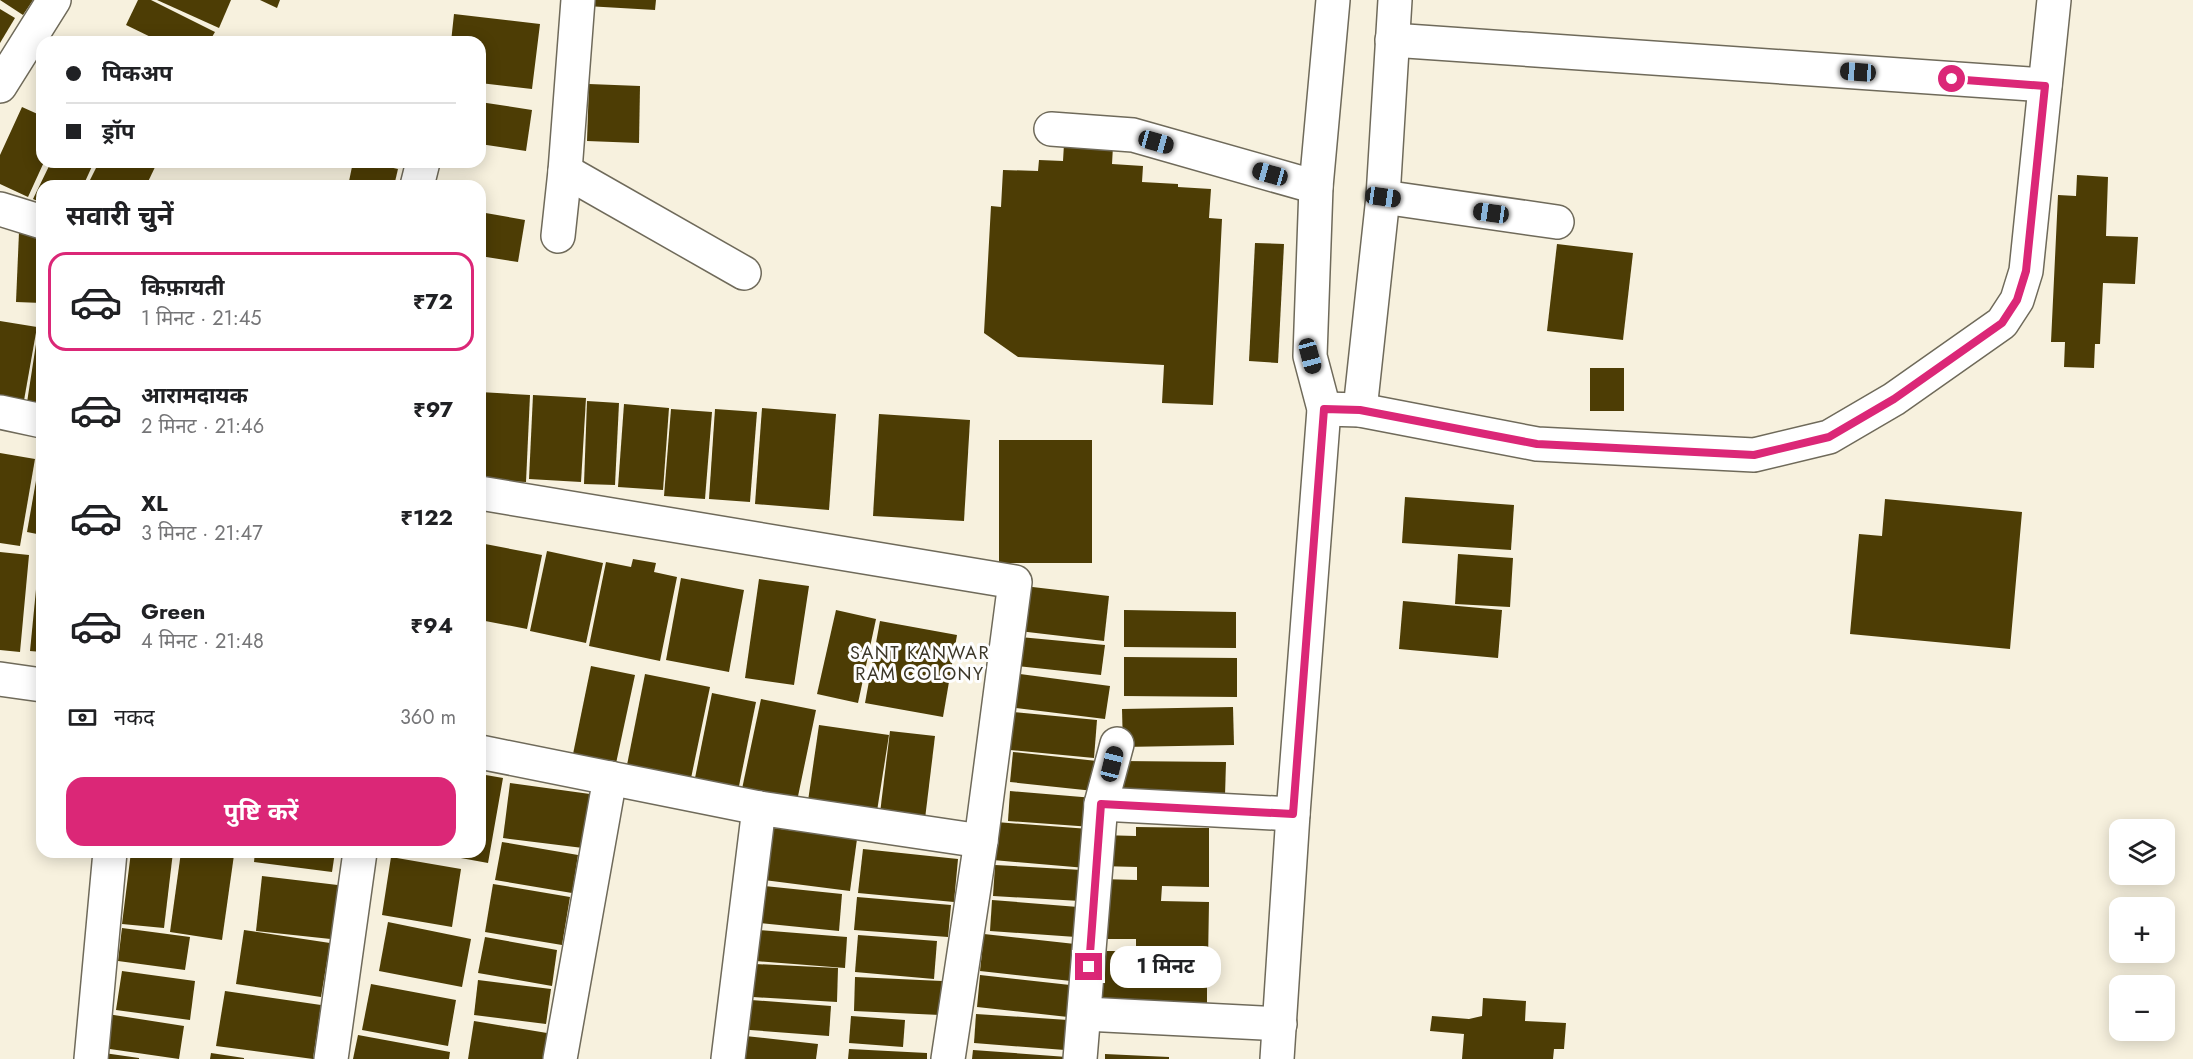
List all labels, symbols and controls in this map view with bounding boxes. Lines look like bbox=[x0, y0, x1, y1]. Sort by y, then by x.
text: पिकअप bbox=[102, 57, 173, 89]
car bbox=[1839, 62, 1877, 82]
route start bbox=[1938, 65, 1965, 92]
text: ड्रॉप bbox=[102, 115, 135, 147]
car bbox=[1136, 128, 1176, 156]
car bbox=[1250, 160, 1290, 188]
car bbox=[1364, 186, 1402, 208]
text: सवारी चुनें bbox=[66, 196, 173, 235]
car bbox=[1472, 202, 1510, 224]
text: किफ़ायती bbox=[141, 271, 225, 303]
icon: car bbox=[69, 275, 123, 329]
text: ₹72 bbox=[413, 285, 453, 317]
text: 1 मिनट · 21:45 bbox=[141, 304, 262, 333]
car bbox=[1297, 336, 1323, 376]
text: आरामदायक bbox=[141, 379, 248, 411]
icon: car bbox=[69, 383, 123, 437]
text: ₹97 bbox=[413, 393, 453, 425]
text: 2 मिनट · 21:46 bbox=[141, 412, 264, 441]
text: XL bbox=[141, 487, 168, 519]
icon: car bbox=[69, 491, 123, 545]
text: ₹122 bbox=[400, 501, 453, 533]
text: 3 मिनट · 21:47 bbox=[141, 519, 263, 548]
text: Green bbox=[141, 595, 205, 627]
icon: car bbox=[69, 599, 123, 653]
text: ₹94 bbox=[410, 609, 453, 641]
text: 4 मिनट · 21:48 bbox=[141, 627, 264, 656]
district label: SANT KANWAR RAM COLONY bbox=[850, 640, 990, 687]
icon: cash bbox=[66, 701, 99, 734]
text: नकद bbox=[114, 701, 155, 733]
text: 360 m bbox=[400, 703, 456, 732]
car bbox=[1099, 744, 1125, 784]
button: पुष्टि करें bbox=[66, 777, 456, 846]
map controls bbox=[2109, 819, 2175, 1041]
button: layers bbox=[2109, 819, 2175, 885]
button: + bbox=[2109, 897, 2175, 963]
callout: 1 मिनट bbox=[1110, 946, 1221, 988]
text: 1 मिनट bbox=[1136, 952, 1195, 981]
route end bbox=[1075, 953, 1102, 980]
button: − bbox=[2109, 975, 2175, 1041]

